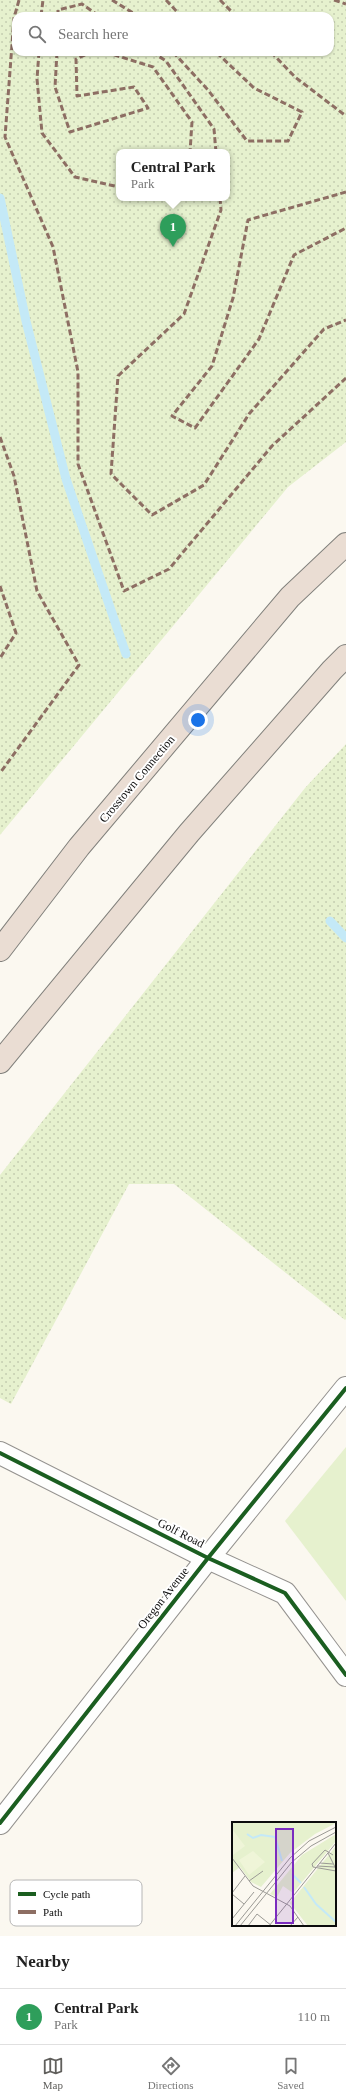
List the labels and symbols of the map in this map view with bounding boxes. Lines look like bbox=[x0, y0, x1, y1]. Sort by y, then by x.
pin: 1 bbox=[160, 214, 186, 247]
your location bbox=[188, 710, 208, 730]
street label: Crosstown Connection bbox=[96, 732, 178, 826]
street label: Golf Road bbox=[155, 1515, 207, 1551]
street label: Oregon Avenue bbox=[134, 1564, 192, 1632]
inset map bbox=[232, 1822, 336, 1926]
legend bbox=[10, 1880, 142, 1926]
text: Cycle path bbox=[43, 1888, 91, 1900]
text: Path bbox=[43, 1906, 63, 1918]

